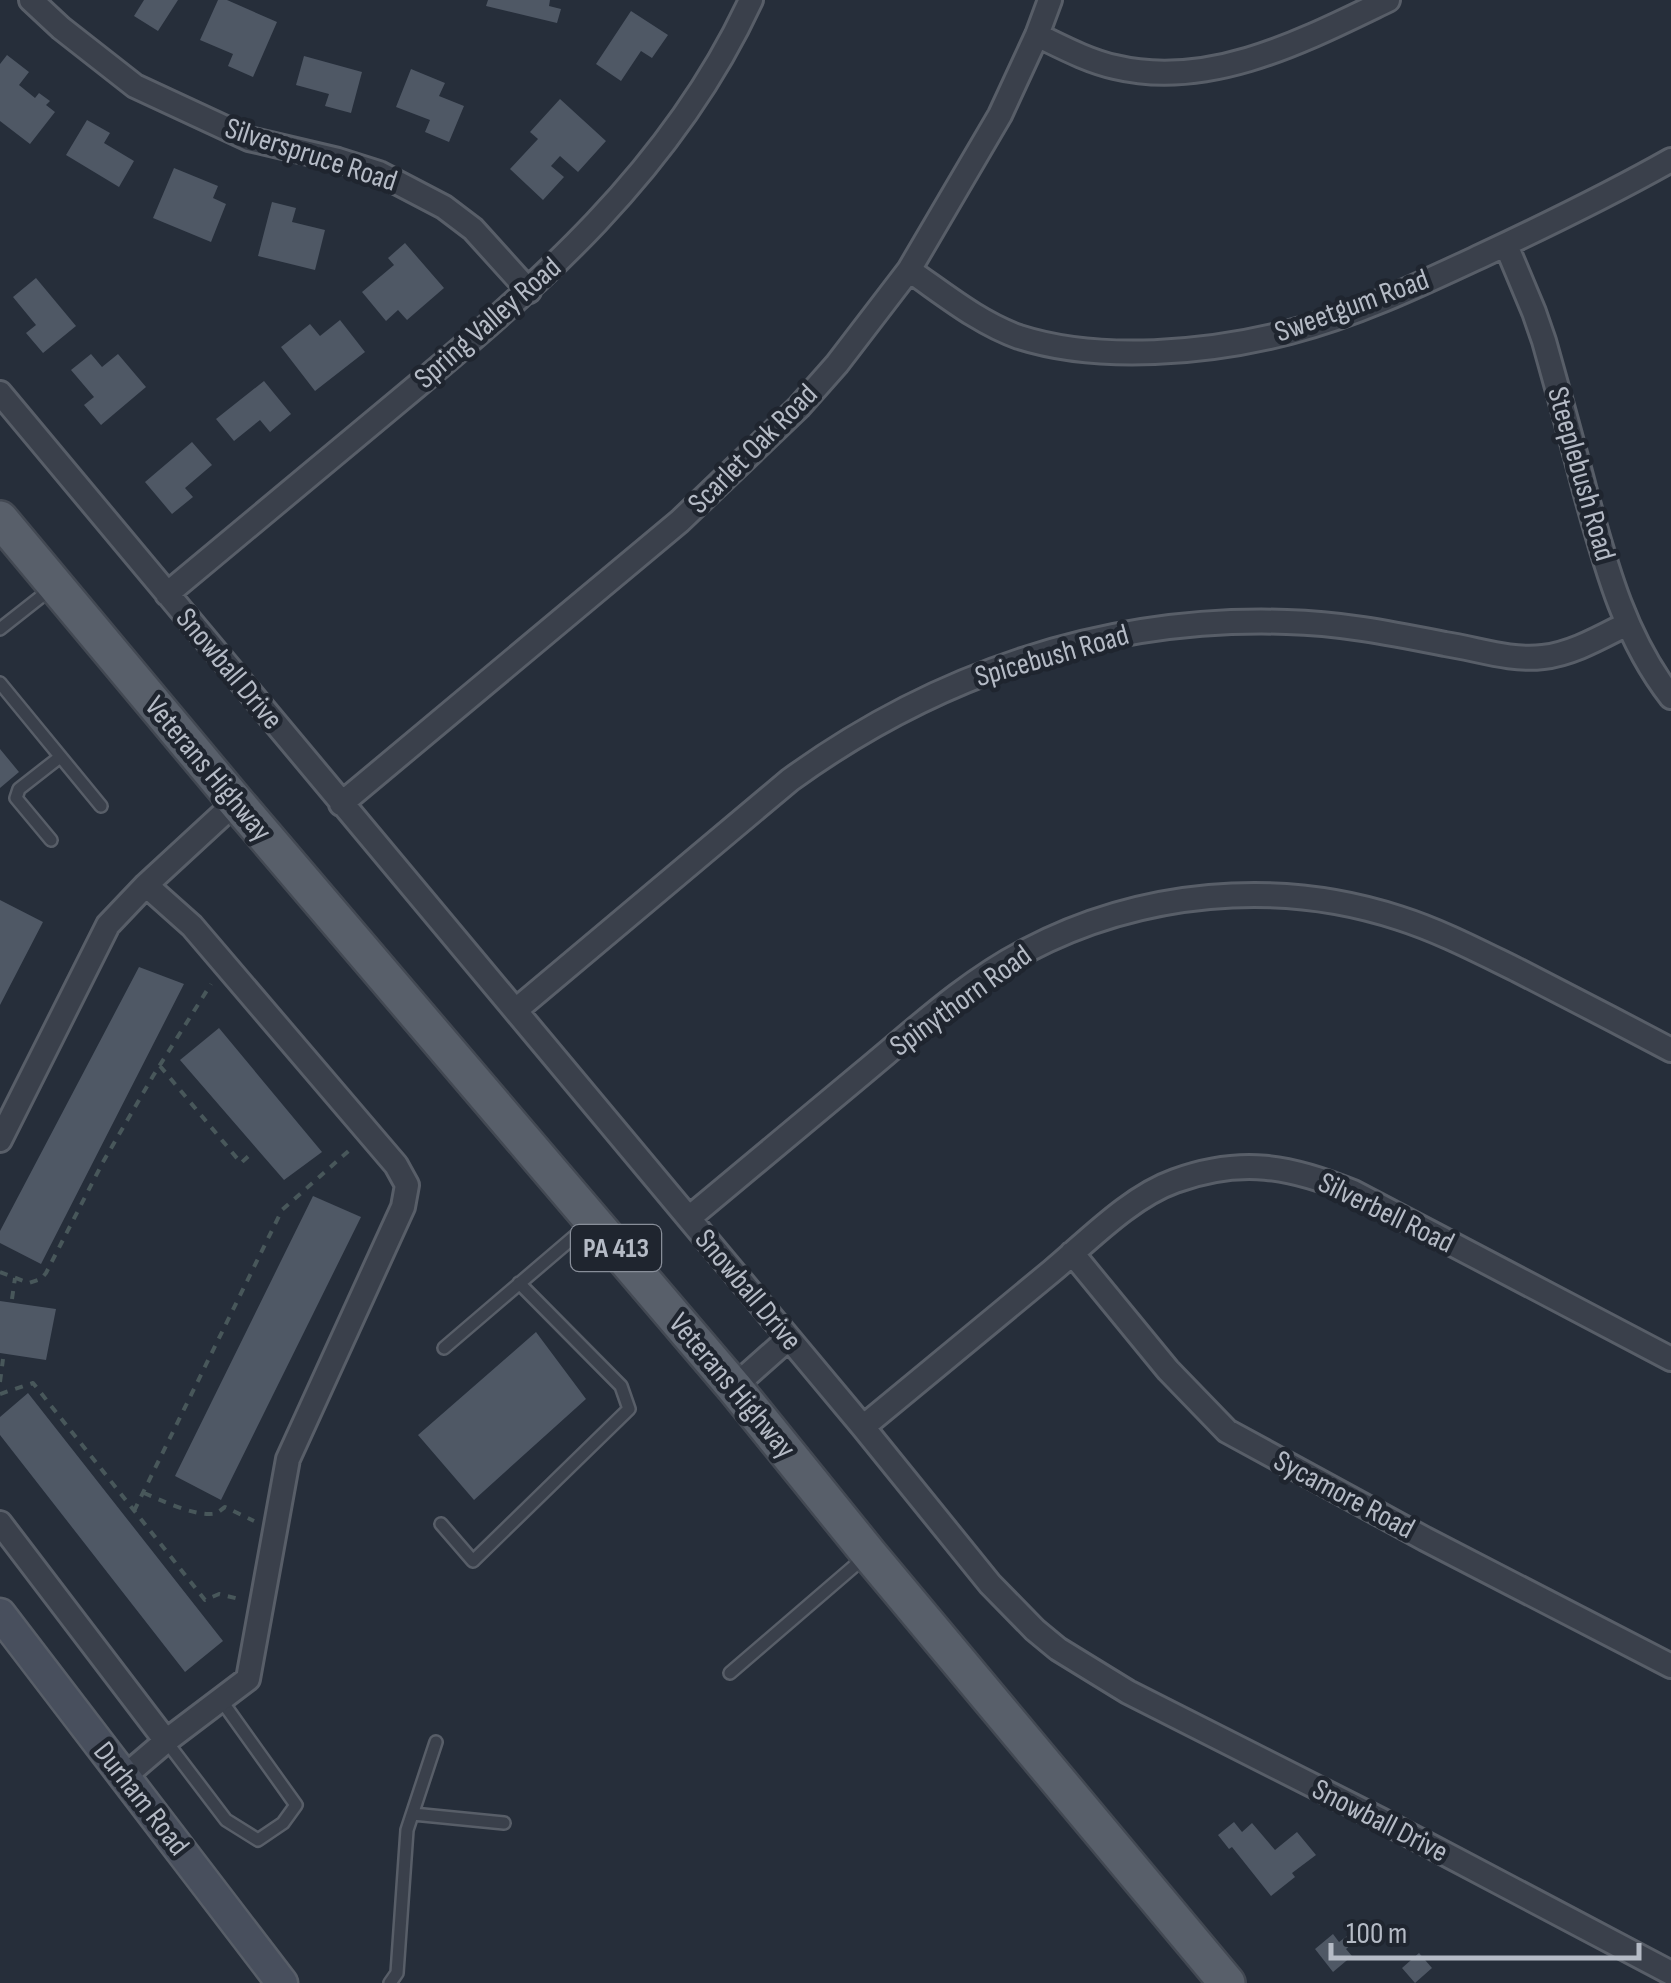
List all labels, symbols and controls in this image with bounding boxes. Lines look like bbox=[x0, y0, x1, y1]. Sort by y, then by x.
street label: Silverspruce Road bbox=[220, 110, 402, 200]
street label: Spring Valley Road bbox=[407, 250, 569, 396]
street label: Sweetgum Road bbox=[1270, 262, 1434, 350]
street label: Scarlet Oak Road bbox=[681, 377, 825, 521]
street label: Steeplebush Road bbox=[1539, 383, 1623, 565]
street label: Snowball Drive bbox=[168, 601, 290, 737]
street label: Spicebush Road bbox=[971, 617, 1133, 695]
street label: Veterans Highway bbox=[137, 689, 279, 849]
street label: Spinythorn Road bbox=[883, 938, 1039, 1064]
street label: Silverbell Road bbox=[1312, 1165, 1460, 1261]
street label: Snowball Drive bbox=[687, 1222, 809, 1358]
road number: PA 413 bbox=[571, 1225, 661, 1271]
street label: Veterans Highway bbox=[661, 1306, 803, 1466]
street label: Sycamore Road bbox=[1268, 1443, 1420, 1547]
street label: Durham Road bbox=[85, 1735, 197, 1863]
street label: Snowball Drive bbox=[1306, 1772, 1454, 1870]
scale bar bbox=[1331, 1898, 1638, 1960]
text: 100 m bbox=[1346, 1916, 1407, 1952]

